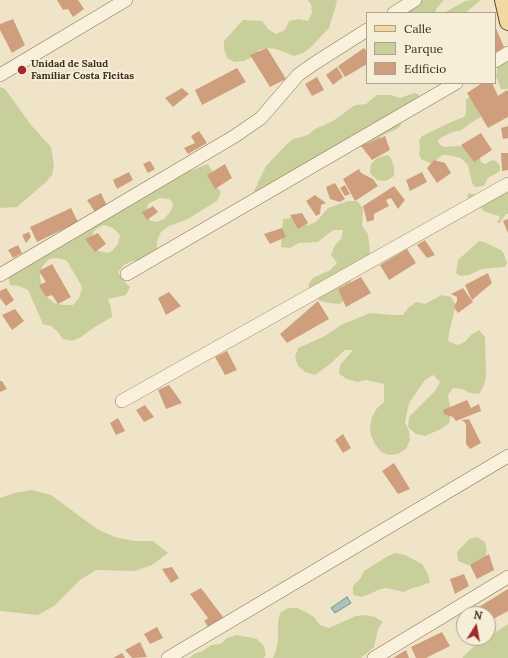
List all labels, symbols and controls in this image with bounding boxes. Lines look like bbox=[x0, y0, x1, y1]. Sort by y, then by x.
legend bbox=[366, 12, 496, 84]
text: Calle bbox=[404, 21, 432, 36]
text: Parque bbox=[404, 41, 443, 56]
place label: Unidad de Salud Familiar Costa Fleitas bbox=[31, 58, 134, 82]
text: Edificio bbox=[404, 61, 446, 76]
marker: Unidad de Salud Familiar Costa Fleitas bbox=[16, 64, 28, 76]
north arrow bbox=[456, 606, 496, 646]
text: N bbox=[473, 608, 484, 623]

